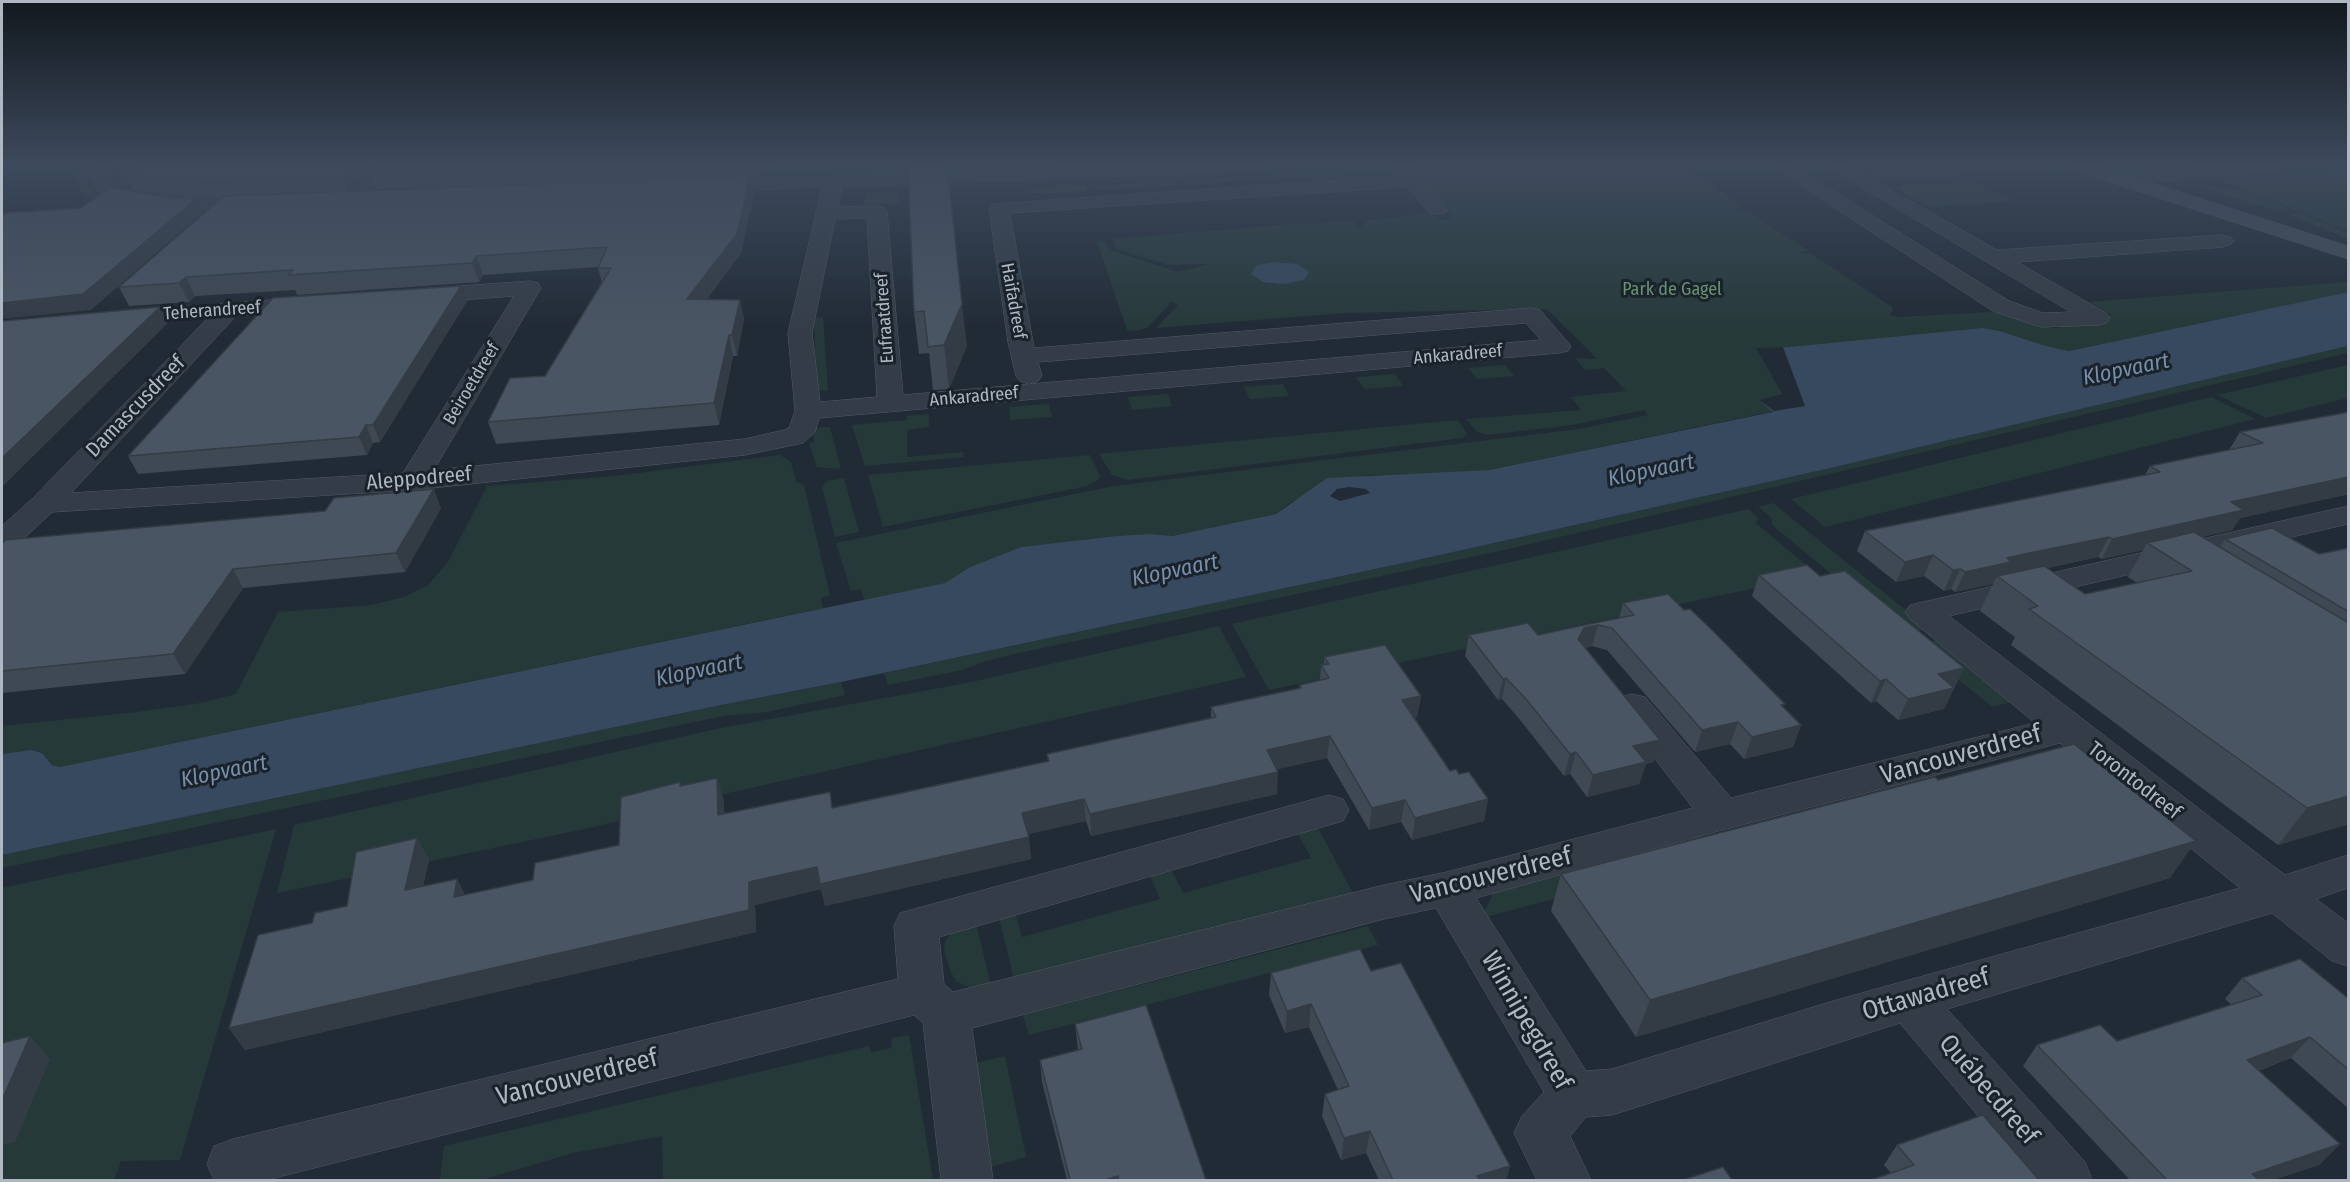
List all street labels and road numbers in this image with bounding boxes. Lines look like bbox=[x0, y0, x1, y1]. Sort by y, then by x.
street label: Haifadreef bbox=[996, 261, 1030, 341]
street label: Eufraatdreef bbox=[871, 272, 899, 364]
street label: Teherandreef bbox=[163, 297, 261, 325]
street label: Beiroetdreef bbox=[439, 339, 505, 429]
street label: Ankaradreef bbox=[1413, 340, 1503, 370]
street label: Damascusdreef bbox=[81, 351, 191, 463]
street label: Ankaradreef bbox=[929, 382, 1019, 412]
street label: Aleppodreef bbox=[365, 462, 473, 496]
street label: Vancouverdreef bbox=[1877, 719, 2045, 791]
street label: Torontodreef bbox=[2082, 737, 2186, 825]
street label: Vancouverdreef bbox=[1407, 841, 1575, 911]
street label: Winnipegdreef bbox=[1474, 946, 1578, 1096]
street label: Ottawadreef bbox=[1859, 962, 1993, 1028]
street label: Québecdreef bbox=[1932, 1028, 2044, 1152]
street label: Vancouverdreef bbox=[493, 1043, 661, 1113]

